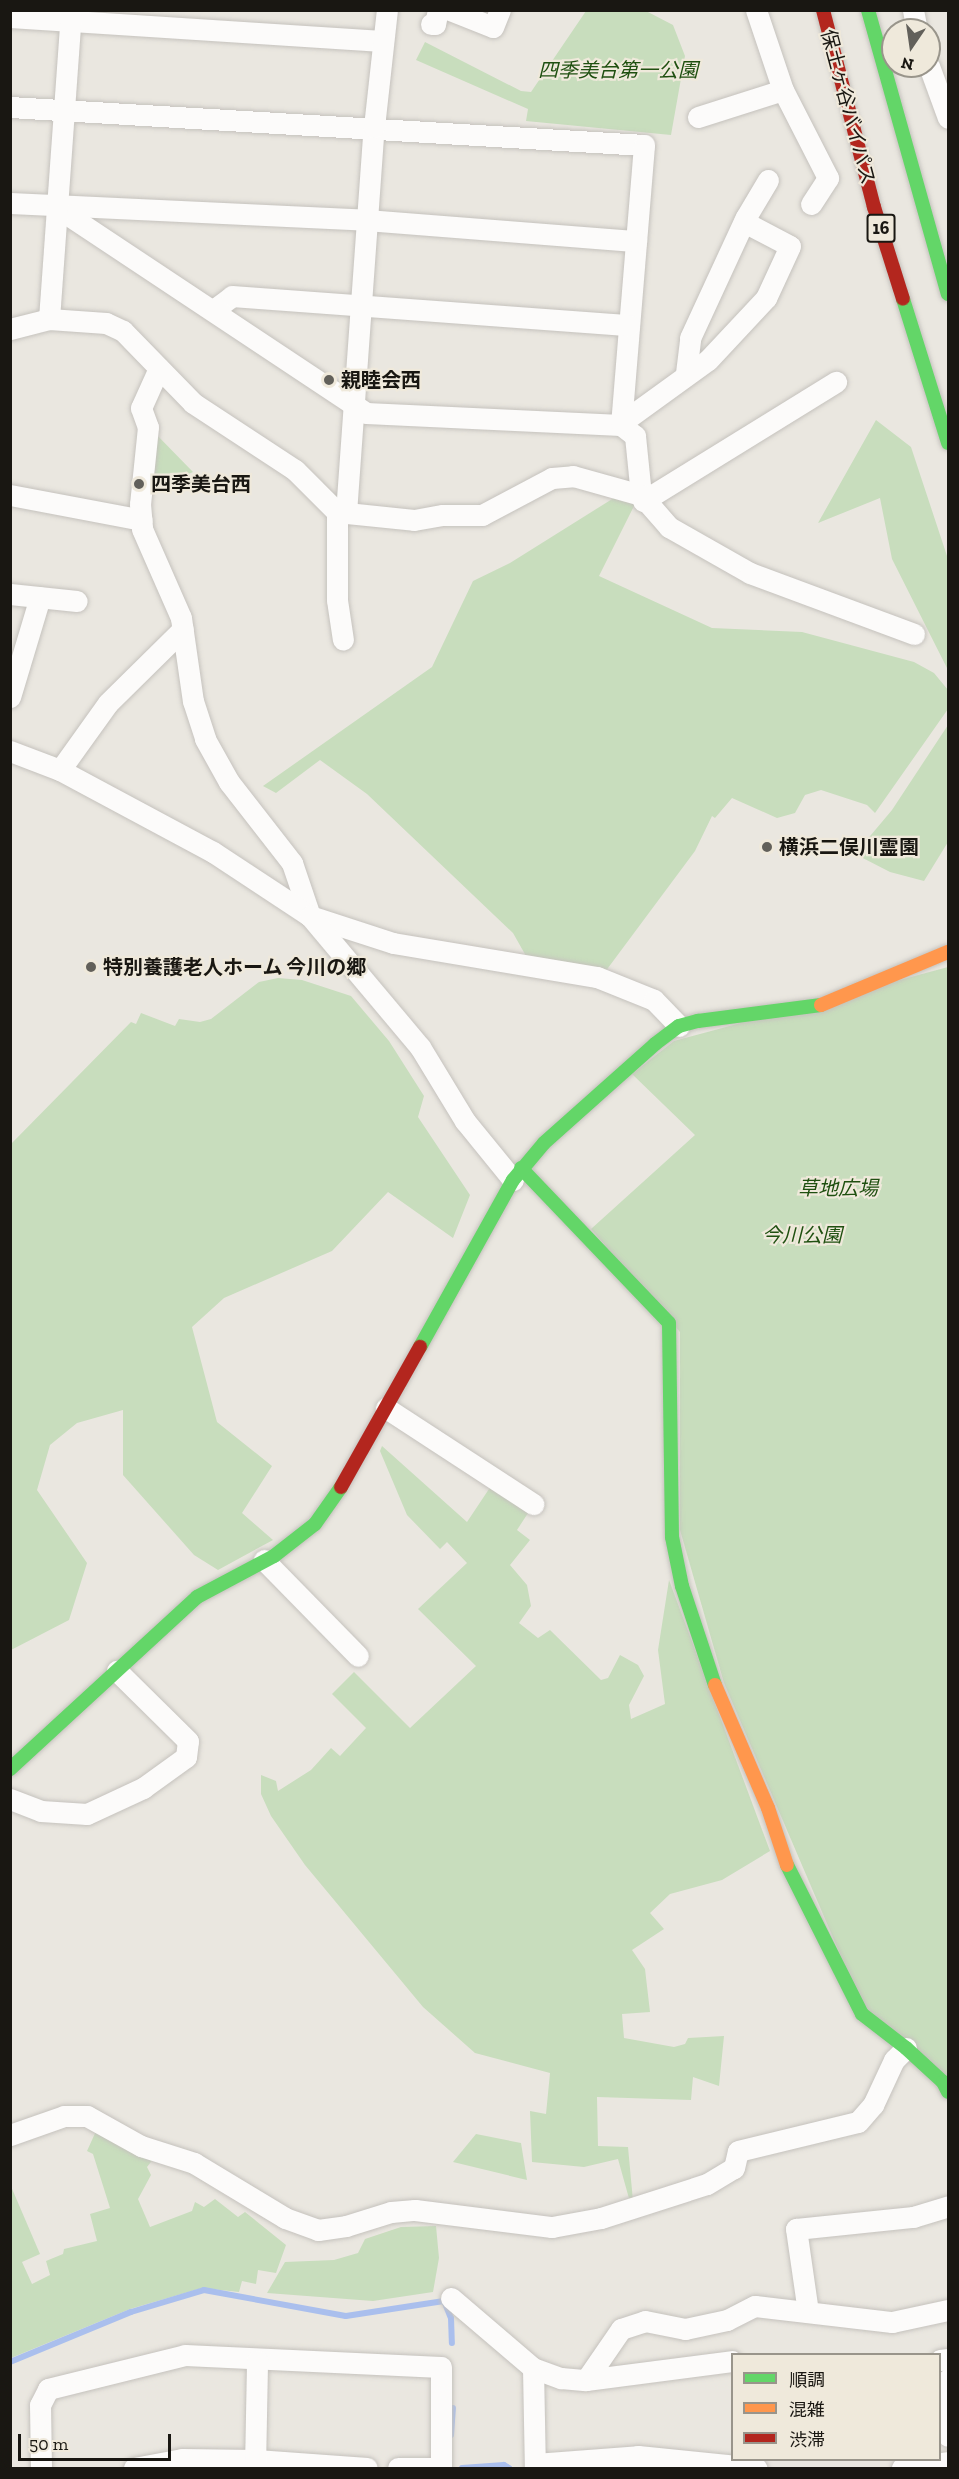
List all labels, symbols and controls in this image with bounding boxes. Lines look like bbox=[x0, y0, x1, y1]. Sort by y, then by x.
north arrow bbox=[881, 18, 941, 78]
street label: 保土ヶ谷バイパス bbox=[816, 27, 880, 187]
text: N bbox=[899, 53, 915, 75]
park label: 四季美台第一公園 bbox=[538, 58, 698, 82]
road number: 16 bbox=[866, 213, 896, 243]
place label: 親睦会西 bbox=[341, 368, 421, 392]
marker: 親睦会西 bbox=[322, 373, 336, 387]
place label: 四季美台西 bbox=[151, 472, 251, 496]
marker: 四季美台西 bbox=[132, 477, 146, 491]
place label: 横浜二俣川霊園 bbox=[779, 835, 919, 859]
marker: 横浜二俣川霊園 bbox=[760, 840, 774, 854]
place label: 特別養護老人ホーム 今川の郷 bbox=[103, 955, 367, 979]
marker: 特別養護老人ホーム 今川の郷 bbox=[84, 960, 98, 974]
park label: 草地広場 bbox=[798, 1176, 878, 1200]
park label: 今川公園 bbox=[762, 1223, 842, 1247]
legend bbox=[731, 2353, 941, 2461]
text: 順調 bbox=[789, 2369, 825, 2391]
text: 混雑 bbox=[789, 2399, 825, 2421]
scale bar bbox=[21, 2422, 174, 2460]
text: 渋滞 bbox=[789, 2429, 825, 2451]
text: 50 m bbox=[29, 2433, 68, 2455]

